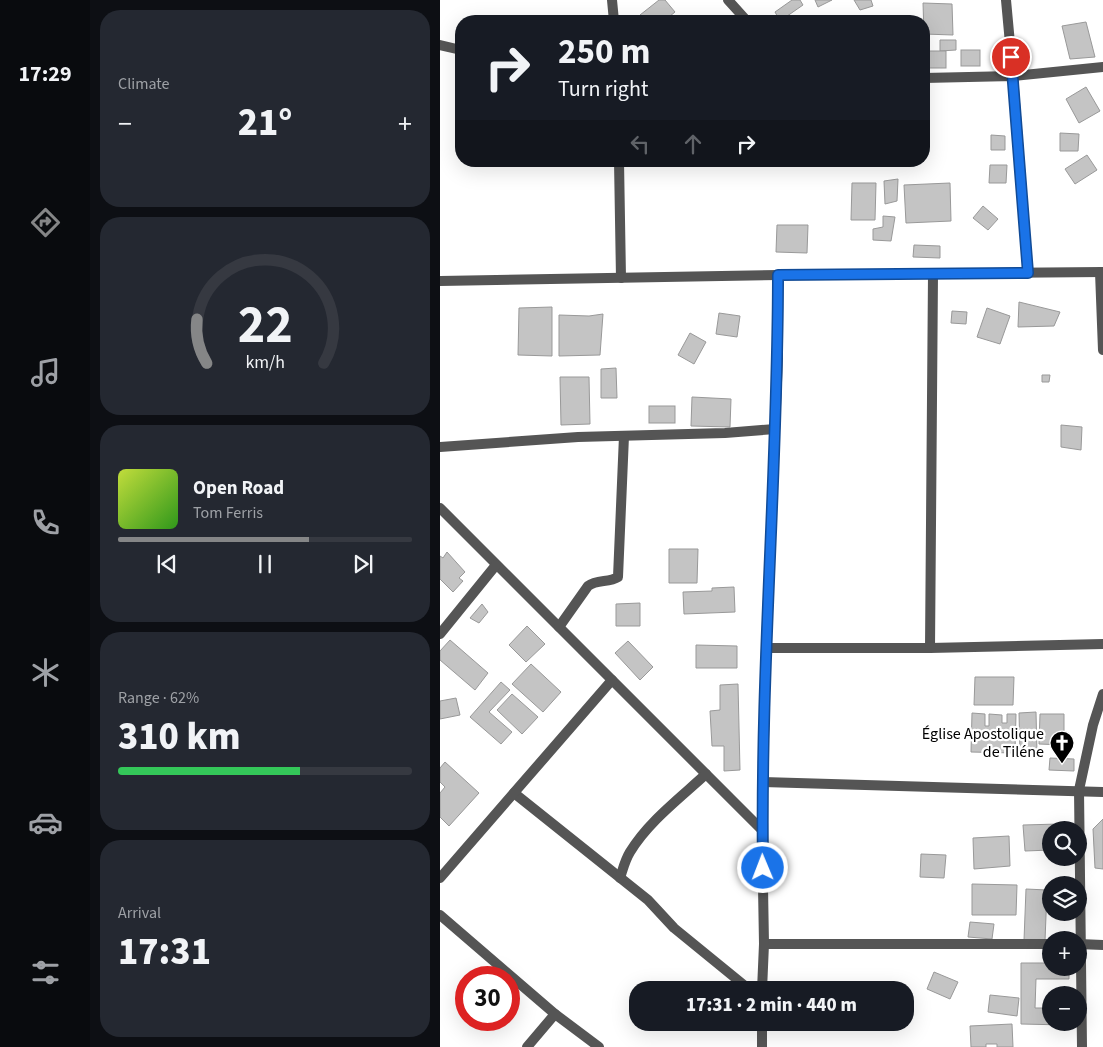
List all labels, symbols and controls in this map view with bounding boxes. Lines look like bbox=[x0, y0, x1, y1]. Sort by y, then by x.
text: 250 m bbox=[558, 27, 650, 77]
icon: right bbox=[475, 35, 540, 100]
pin bbox=[990, 36, 1032, 78]
icon: arrive bbox=[997, 43, 1025, 71]
text: 17:29 bbox=[18, 58, 72, 90]
text: Climate bbox=[118, 73, 169, 95]
text: Turn right bbox=[558, 73, 648, 105]
text: 21° bbox=[238, 96, 292, 150]
text: − bbox=[118, 104, 132, 144]
text: + bbox=[398, 104, 412, 144]
icon: left bbox=[626, 130, 654, 158]
icon: ahead bbox=[679, 130, 707, 158]
icon: right bbox=[732, 130, 760, 158]
icon: directions bbox=[28, 205, 63, 240]
text: 22 bbox=[238, 289, 292, 363]
text: km/h bbox=[245, 350, 285, 375]
icon: music bbox=[28, 355, 63, 390]
text: Open Road bbox=[193, 475, 284, 502]
text: Tom Ferris bbox=[193, 502, 263, 524]
icon: phone bbox=[28, 505, 63, 540]
icon: previous bbox=[153, 550, 181, 578]
icon: pause bbox=[251, 550, 279, 578]
icon: next bbox=[349, 550, 377, 578]
icon: climate bbox=[28, 655, 63, 690]
text: Range · 62% bbox=[118, 687, 199, 709]
text: 310 km bbox=[118, 710, 240, 764]
place label: Église Apostolique de Tiléne bbox=[922, 723, 1044, 763]
church icon: Église Apostolique de Tiléne bbox=[1049, 730, 1075, 764]
icon: car bbox=[28, 805, 63, 840]
map controls bbox=[1042, 821, 1087, 1031]
button: search bbox=[1042, 821, 1087, 866]
position arrow bbox=[736, 841, 788, 893]
button: layers bbox=[1042, 876, 1087, 921]
text: Arrival bbox=[118, 902, 161, 924]
text: 17:31 bbox=[118, 925, 211, 979]
button: + bbox=[1042, 931, 1087, 976]
icon: filters bbox=[28, 955, 63, 990]
speed limit sign: 30 bbox=[455, 966, 520, 1031]
button: − bbox=[1042, 986, 1087, 1031]
text: 17:31 · 2 min · 440 m bbox=[686, 992, 857, 1019]

